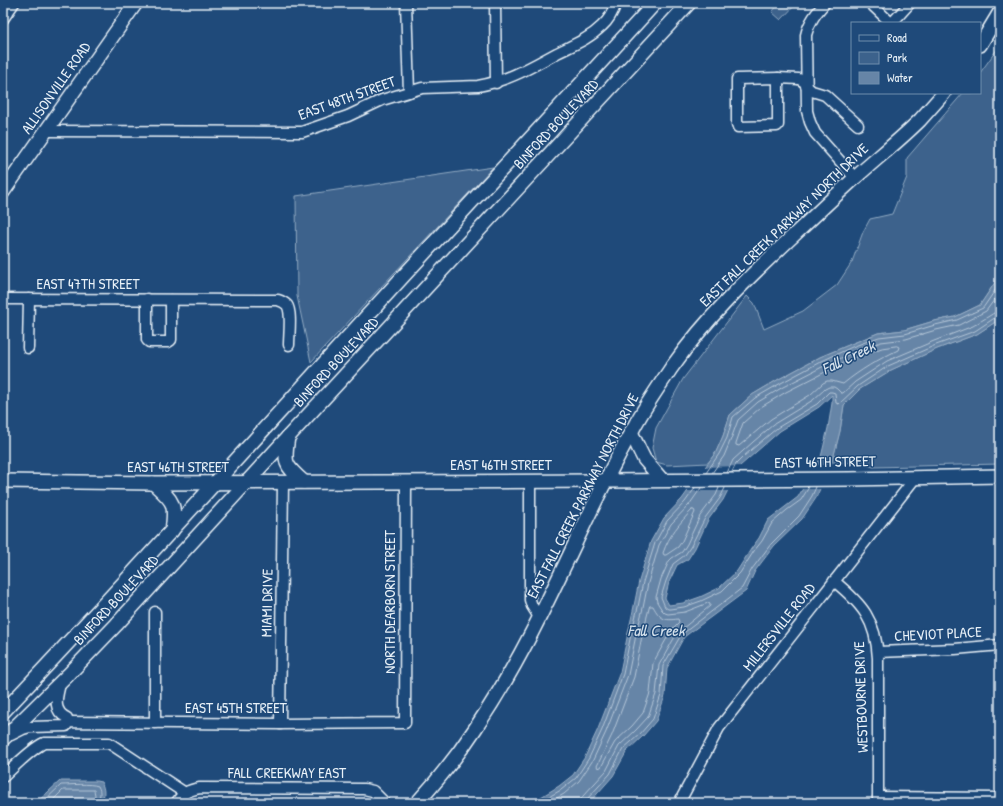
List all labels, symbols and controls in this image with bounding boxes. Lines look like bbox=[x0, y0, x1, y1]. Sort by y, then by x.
legend bbox=[851, 22, 981, 94]
text: Road bbox=[887, 29, 907, 46]
street label: ALLISONVILLE ROAD bbox=[16, 37, 96, 138]
text: Park bbox=[887, 49, 907, 66]
text: Water bbox=[887, 69, 913, 86]
street label: EAST 48TH STREET bbox=[295, 70, 399, 125]
street label: BINFORD BOULEVARD bbox=[508, 73, 604, 173]
street label: EAST FALL CREEK PARKWAY NORTH DRIVE bbox=[695, 138, 873, 311]
street label: EAST 47TH STREET bbox=[37, 273, 140, 294]
street label: BINFORD BOULEVARD bbox=[288, 311, 384, 411]
water label: Fall Creek bbox=[817, 334, 880, 379]
street label: EAST FALL CREEK PARKWAY NORTH DRIVE bbox=[522, 389, 644, 602]
street label: EAST 46TH STREET bbox=[774, 450, 877, 473]
street label: EAST 46TH STREET bbox=[450, 454, 553, 475]
street label: EAST 46TH STREET bbox=[127, 456, 230, 477]
street label: NORTH DEARBORN STREET bbox=[379, 529, 400, 674]
street label: BINFORD BOULEVARD bbox=[68, 549, 164, 649]
street label: MIAMI DRIVE bbox=[255, 568, 278, 637]
street label: MILLERSVILLE ROAD bbox=[737, 577, 820, 675]
water label: Fall Creek bbox=[627, 619, 686, 641]
street label: CHEVIOT PLACE bbox=[894, 621, 983, 646]
street label: WESTBOURNE DRIVE bbox=[848, 641, 873, 753]
street label: EAST 45TH STREET bbox=[185, 697, 288, 718]
street label: FALL CREEKWAY EAST bbox=[227, 762, 347, 783]

